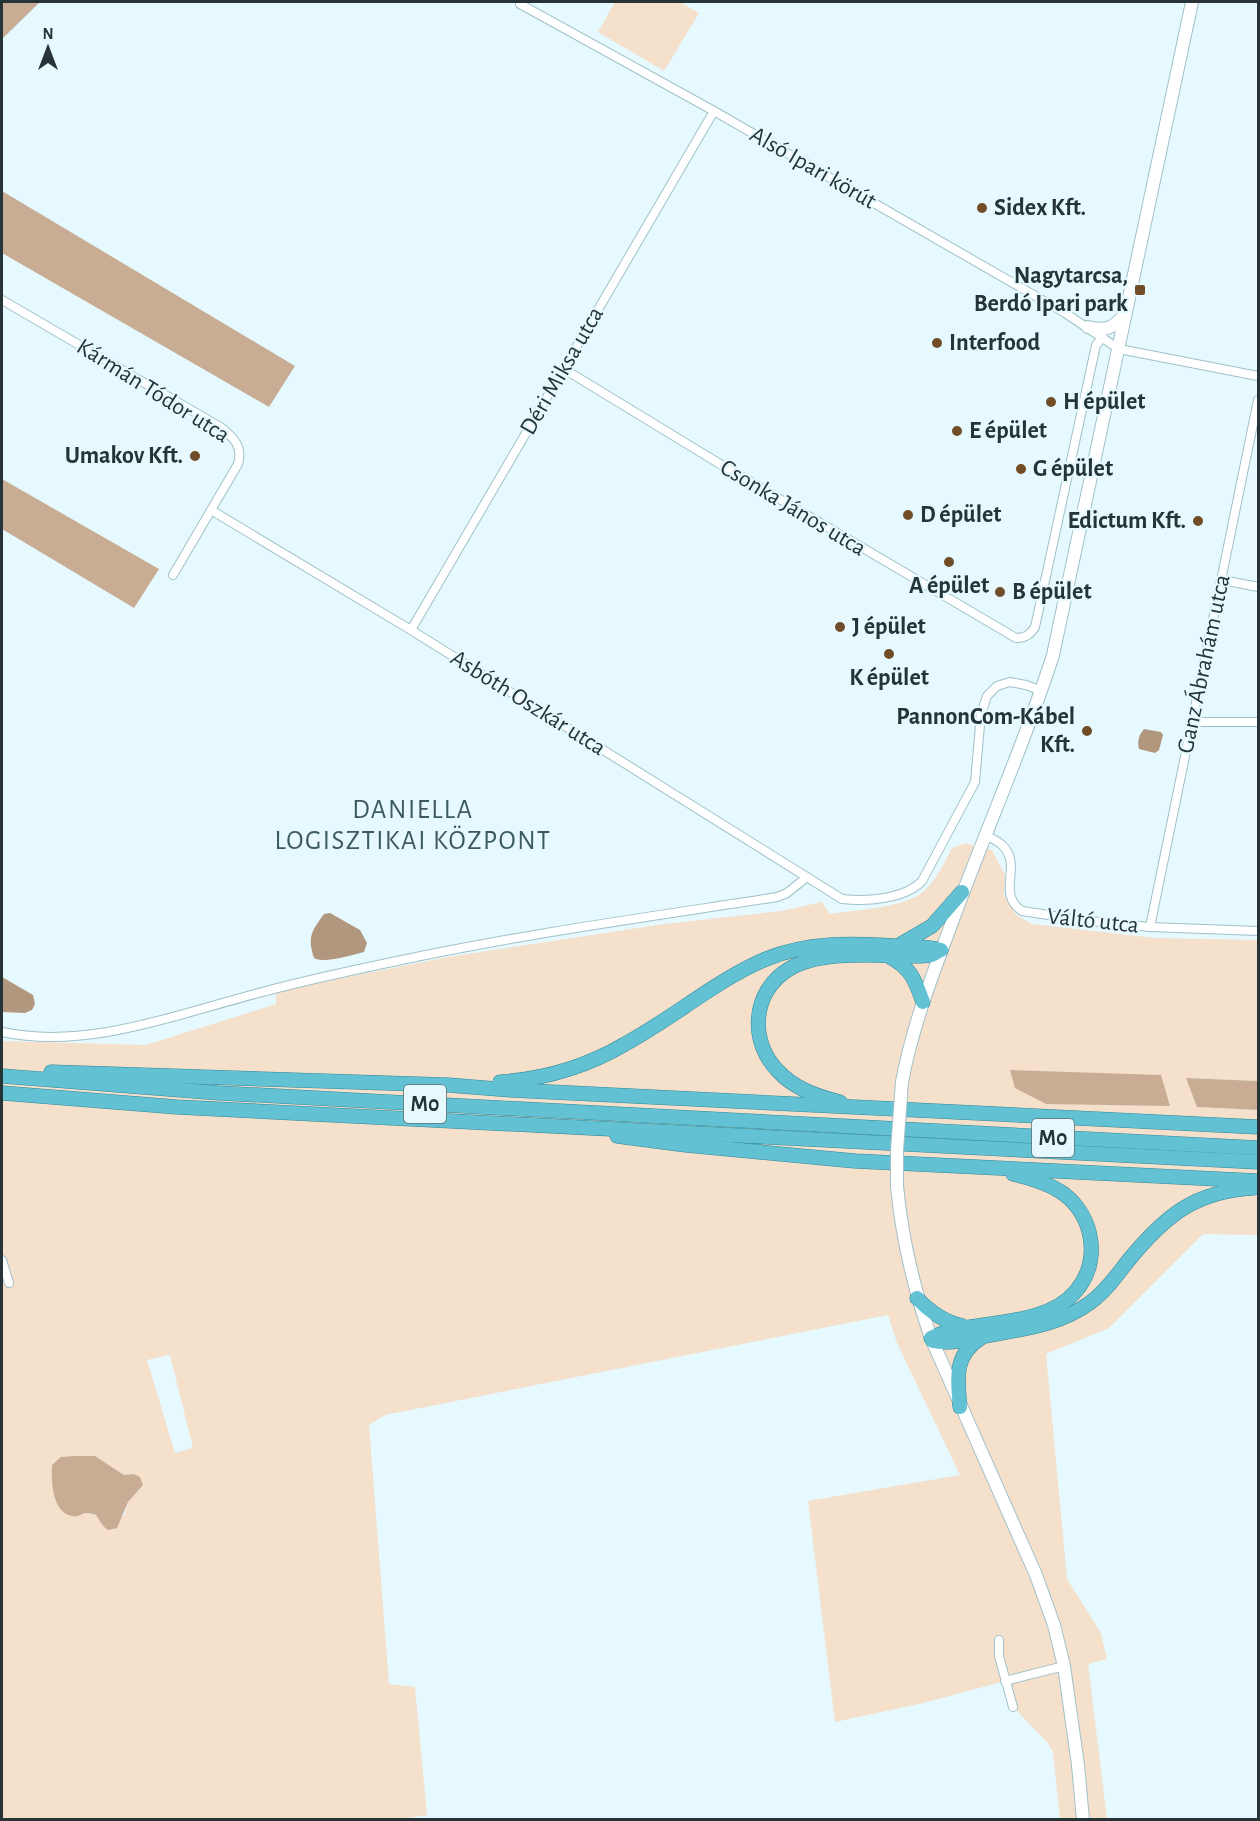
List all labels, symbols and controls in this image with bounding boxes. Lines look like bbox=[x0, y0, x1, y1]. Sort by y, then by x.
north arrow bbox=[18, 18, 78, 78]
text: N bbox=[42, 26, 54, 42]
street label: Alsó Ipari körút bbox=[746, 122, 880, 214]
place label: Sidex Kft. bbox=[994, 196, 1086, 220]
marker: Sidex Kft. bbox=[975, 201, 989, 215]
place label: Nagytarcsa, Berdó Ipari park bbox=[974, 264, 1128, 316]
marker: Nagytarcsa, Berdó Ipari park bbox=[1133, 283, 1147, 297]
street label: Déri Miksa utca bbox=[516, 303, 608, 439]
place label: Interfood bbox=[949, 331, 1041, 355]
street label: Kármán Tódor utca bbox=[72, 334, 234, 448]
marker: Interfood bbox=[930, 336, 944, 350]
place label: H épület bbox=[1063, 390, 1145, 414]
marker: H épület bbox=[1044, 395, 1058, 409]
place label: E épület bbox=[969, 419, 1047, 443]
marker: E épület bbox=[950, 424, 964, 438]
place label: Umakov Kft. bbox=[65, 444, 183, 468]
marker: Umakov Kft. bbox=[188, 449, 202, 463]
street label: Csonka János utca bbox=[716, 455, 870, 561]
place label: G épület bbox=[1033, 457, 1113, 481]
marker: G épület bbox=[1014, 462, 1028, 476]
place label: D épület bbox=[920, 503, 1001, 527]
marker: D épület bbox=[901, 508, 915, 522]
place label: Edictum Kft. bbox=[1068, 509, 1186, 533]
marker: Edictum Kft. bbox=[1191, 514, 1205, 528]
marker: A épület bbox=[942, 555, 956, 569]
street label: Ganz Ábrahám utca bbox=[1171, 572, 1235, 755]
place label: A épület bbox=[909, 574, 989, 598]
place label: B épület bbox=[1012, 580, 1092, 604]
marker: B épület bbox=[993, 585, 1007, 599]
place label: J épület bbox=[852, 615, 926, 639]
marker: J épület bbox=[833, 620, 847, 634]
street label: Asbóth Oszkár utca bbox=[446, 646, 610, 760]
marker: K épület bbox=[882, 647, 896, 661]
place label: K épület bbox=[849, 666, 929, 690]
place label: PannonCom-Kábel Kft. bbox=[896, 705, 1075, 757]
marker: PannonCom-Kábel Kft. bbox=[1080, 724, 1094, 738]
district label: DANIELLA LOGISZTIKAI KÖZPONT bbox=[275, 796, 551, 854]
street label: Váltó utca bbox=[1046, 904, 1140, 938]
road number: M0 bbox=[404, 1085, 446, 1123]
road number: M0 bbox=[1032, 1119, 1074, 1157]

